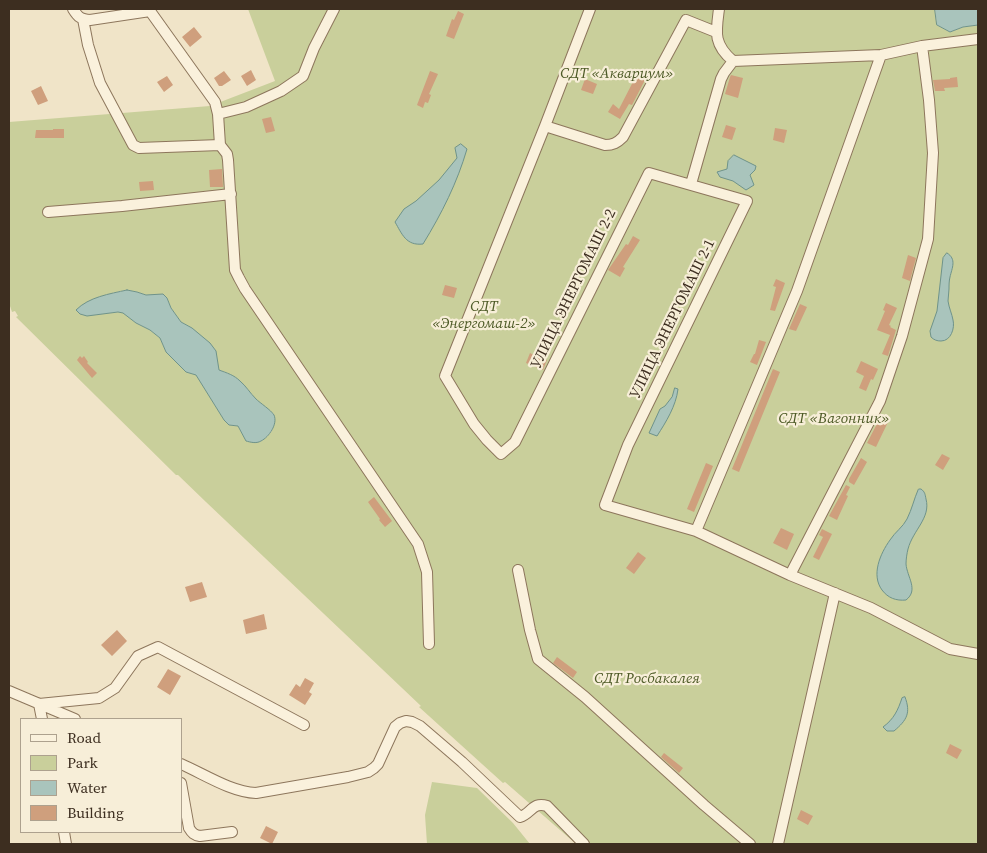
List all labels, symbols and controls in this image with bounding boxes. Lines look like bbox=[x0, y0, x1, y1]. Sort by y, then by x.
park label: СДТ «Аквариум» bbox=[560, 65, 674, 83]
street label: УЛИЦА ЭНЕРГОМАШ 2-2 bbox=[527, 206, 621, 372]
street label: УЛИЦА ЭНЕРГОМАШ 2-1 bbox=[626, 236, 720, 402]
park label: СДТ «Энергомаш-2» bbox=[432, 298, 536, 333]
park label: СДТ «Вагонник» bbox=[778, 410, 890, 428]
park label: СДТ Росбакалея bbox=[594, 670, 700, 688]
legend bbox=[20, 718, 182, 833]
text: Road bbox=[67, 727, 101, 748]
text: Park bbox=[67, 752, 98, 773]
text: Water bbox=[67, 777, 107, 798]
text: Building bbox=[67, 802, 124, 823]

